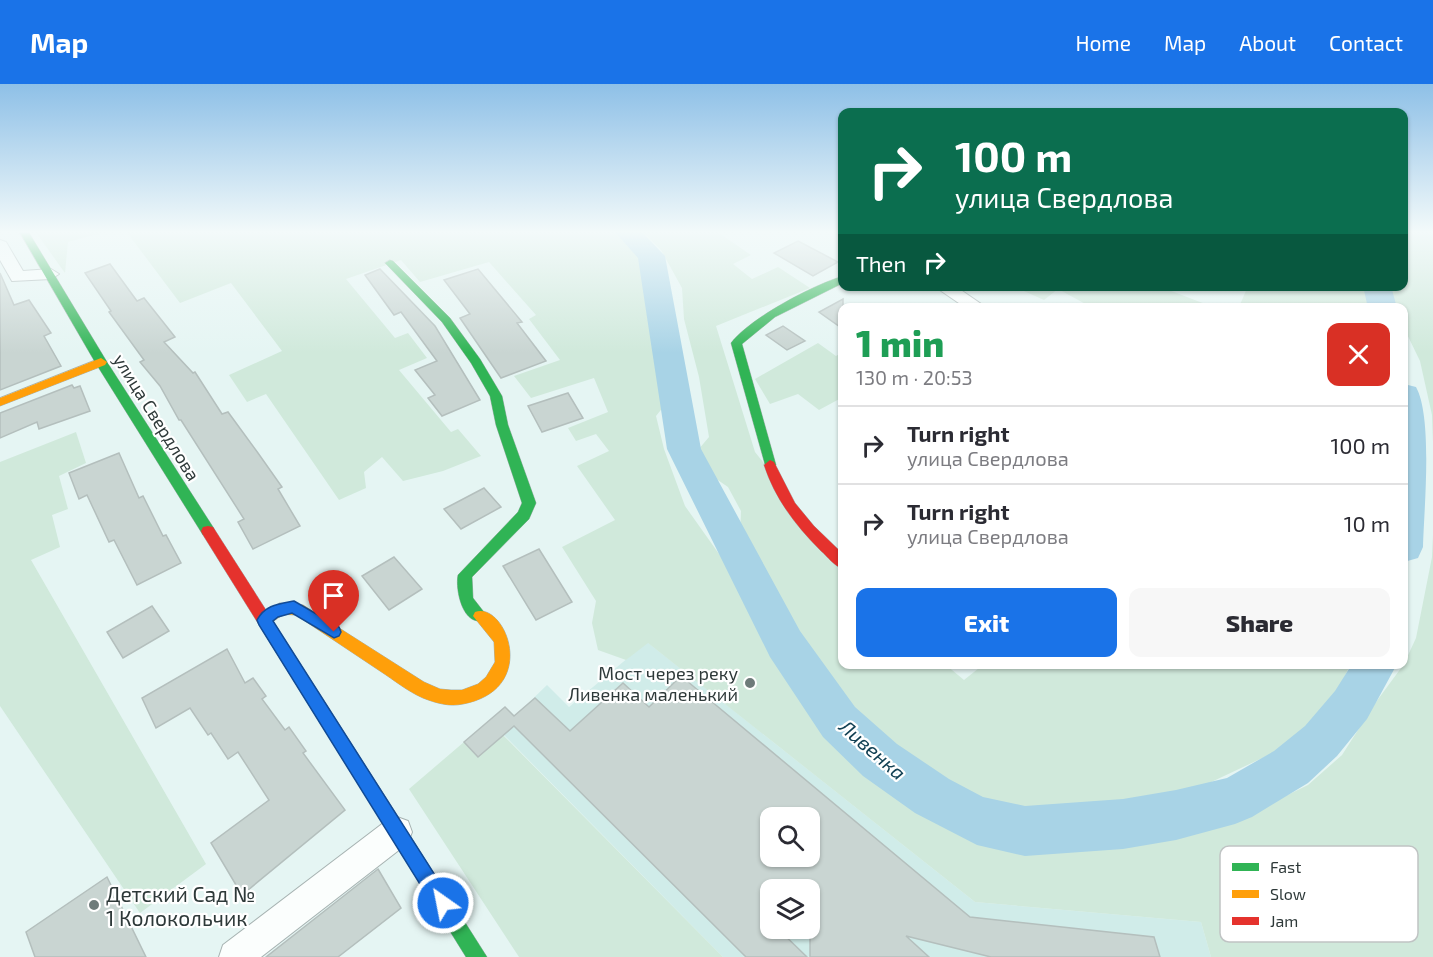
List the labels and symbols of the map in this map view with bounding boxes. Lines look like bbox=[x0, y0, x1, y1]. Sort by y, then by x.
street label: улица Свердлова bbox=[109, 349, 205, 485]
pin bbox=[308, 570, 359, 632]
place label: Мост через реку Ливенка маленький bbox=[568, 662, 738, 705]
marker: Мост через реку Ливенка маленький bbox=[743, 676, 757, 690]
water label: Ливенка bbox=[834, 713, 911, 784]
legend bbox=[1220, 846, 1418, 942]
text: Fast bbox=[1270, 857, 1301, 876]
position arrow bbox=[411, 871, 475, 935]
place label: Детский Сад № 1 Колокольчик bbox=[106, 881, 256, 930]
text: Slow bbox=[1270, 884, 1306, 903]
marker: Детский Сад № 1 Колокольчик bbox=[87, 898, 101, 912]
text: Jam bbox=[1270, 911, 1298, 930]

